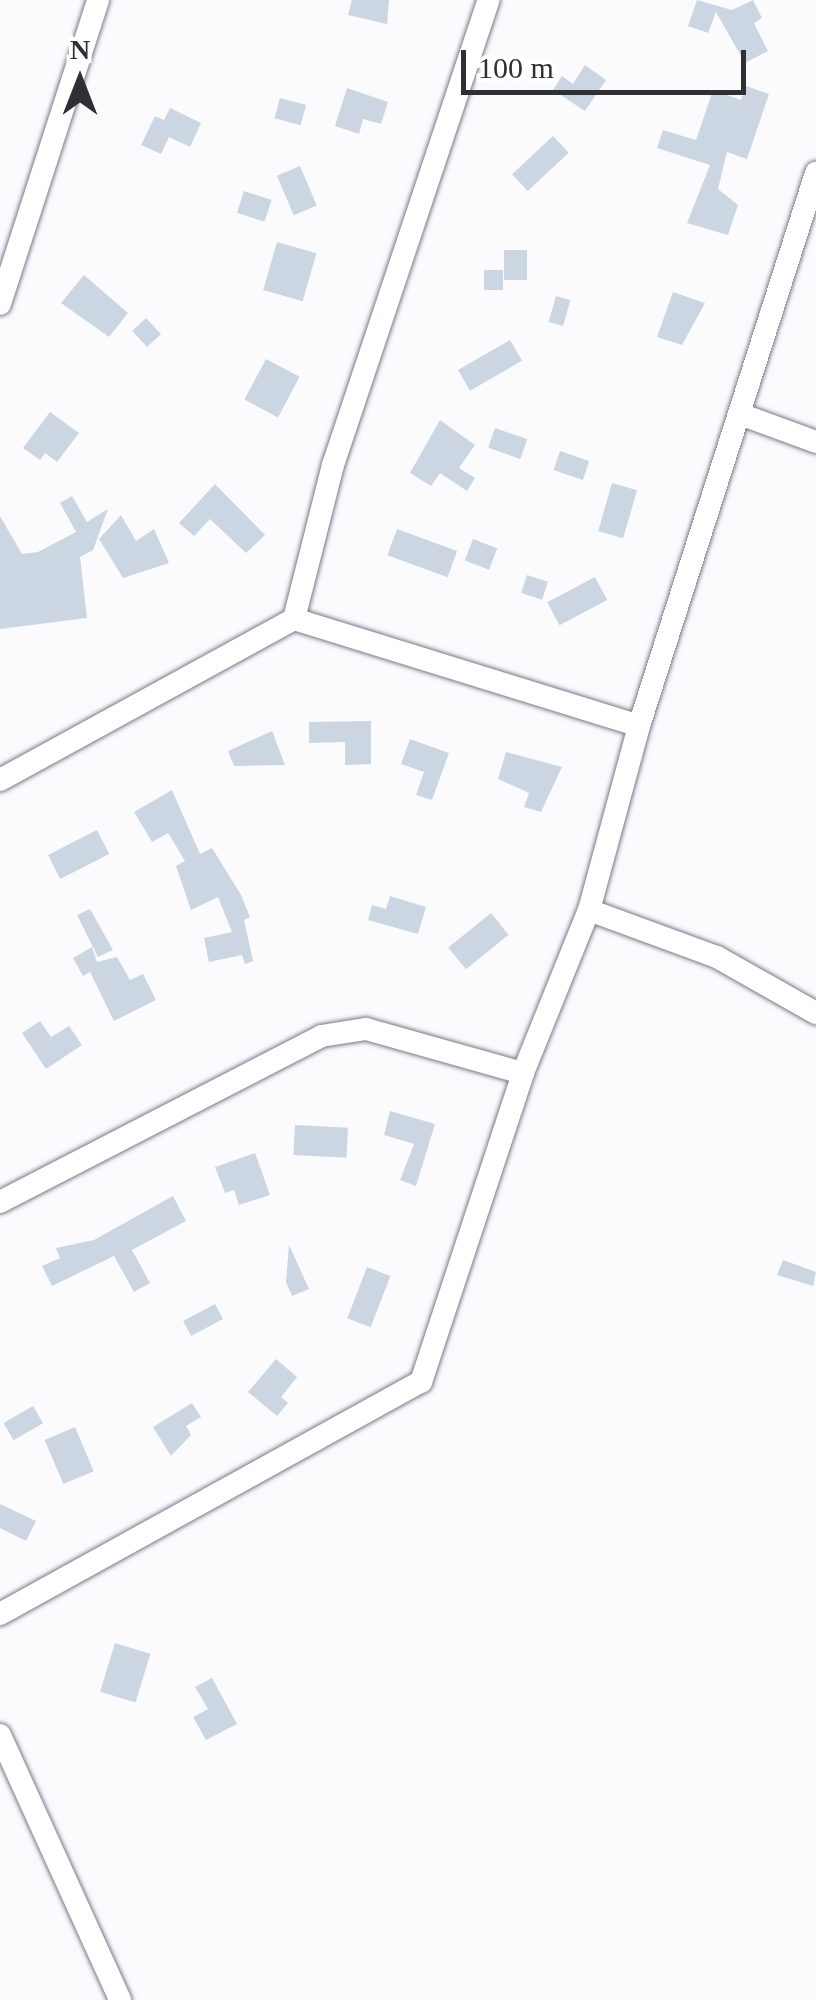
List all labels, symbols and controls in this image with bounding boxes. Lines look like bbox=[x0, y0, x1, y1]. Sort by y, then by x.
north arrow bbox=[30, 30, 130, 130]
scale bar bbox=[466, 30, 751, 92]
text: N bbox=[70, 34, 90, 65]
text: 100 m bbox=[478, 51, 554, 84]

